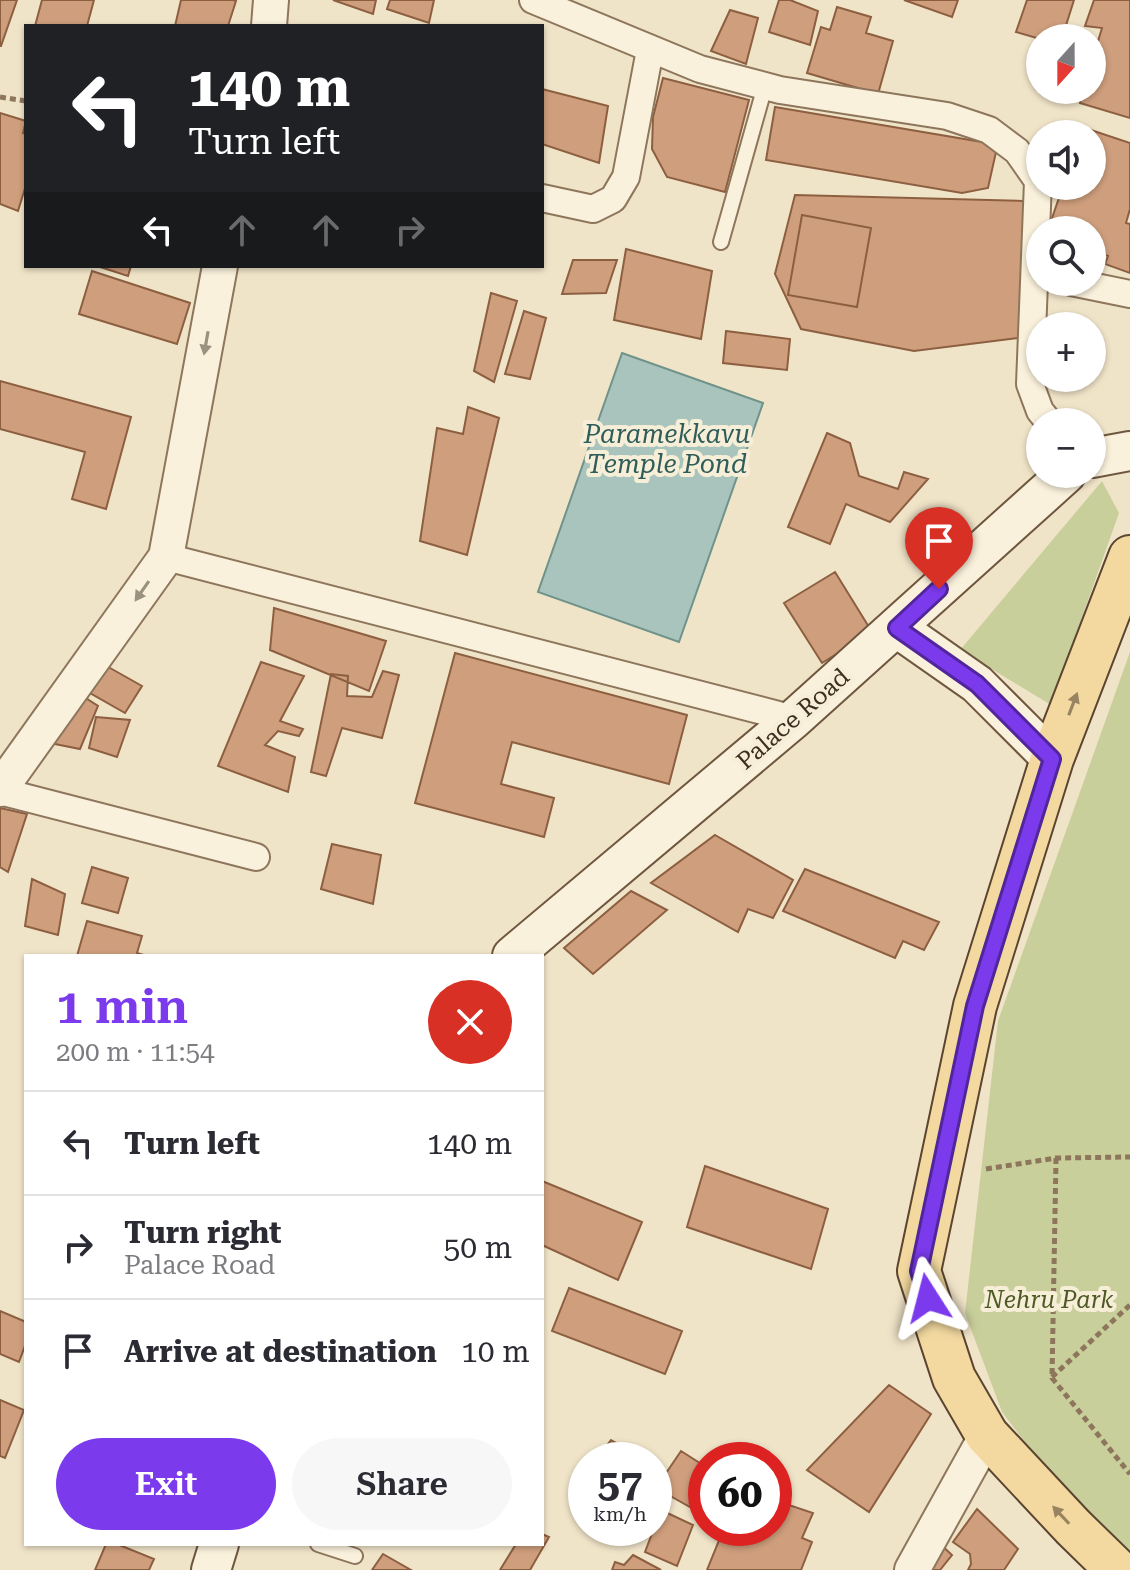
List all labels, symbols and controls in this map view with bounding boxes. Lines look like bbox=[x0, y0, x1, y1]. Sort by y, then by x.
north arrow bbox=[1026, 24, 1106, 104]
map controls bbox=[1026, 24, 1106, 488]
text: 140 m bbox=[188, 54, 350, 120]
icon: left bbox=[56, 56, 160, 160]
button: sound bbox=[1026, 120, 1106, 200]
text: Turn left bbox=[188, 121, 340, 163]
icon: left bbox=[136, 208, 180, 252]
icon: ahead bbox=[220, 208, 264, 252]
icon: ahead bbox=[304, 208, 348, 252]
icon: right bbox=[388, 208, 432, 252]
button: search bbox=[1026, 216, 1106, 296]
button: + bbox=[1026, 312, 1106, 392]
one-way arrow bbox=[199, 330, 211, 355]
button: − bbox=[1026, 408, 1106, 488]
water label: Paramekkavu Temple Pond bbox=[583, 419, 750, 479]
pin bbox=[905, 507, 973, 589]
icon: arrive bbox=[917, 519, 961, 563]
one-way arrow bbox=[134, 581, 150, 602]
street label: Palace Road bbox=[731, 663, 855, 775]
one-way arrow bbox=[1067, 692, 1080, 716]
text: 1 min bbox=[56, 979, 188, 1035]
button: close bbox=[428, 980, 512, 1064]
text: 200 m · 11:54 bbox=[56, 1037, 215, 1067]
icon: left bbox=[56, 1121, 100, 1165]
text: Turn left bbox=[124, 1126, 260, 1161]
text: 140 m bbox=[427, 1126, 512, 1161]
text: Turn right bbox=[124, 1215, 281, 1250]
icon: right bbox=[56, 1225, 100, 1269]
text: 50 m bbox=[443, 1230, 512, 1265]
text: Palace Road bbox=[124, 1250, 275, 1280]
position arrow bbox=[886, 1256, 970, 1340]
park label: Nehru Park bbox=[984, 1286, 1113, 1314]
icon: arrive bbox=[56, 1329, 100, 1373]
text: Arrive at destination bbox=[124, 1334, 437, 1369]
text: 10 m bbox=[461, 1334, 530, 1369]
button: Exit bbox=[56, 1438, 276, 1530]
button: Share bbox=[292, 1438, 512, 1530]
speed limit sign: 60 bbox=[688, 1442, 792, 1546]
text: 57 bbox=[598, 1460, 642, 1507]
text: km/h bbox=[593, 1502, 647, 1526]
one-way arrow bbox=[1053, 1506, 1071, 1525]

